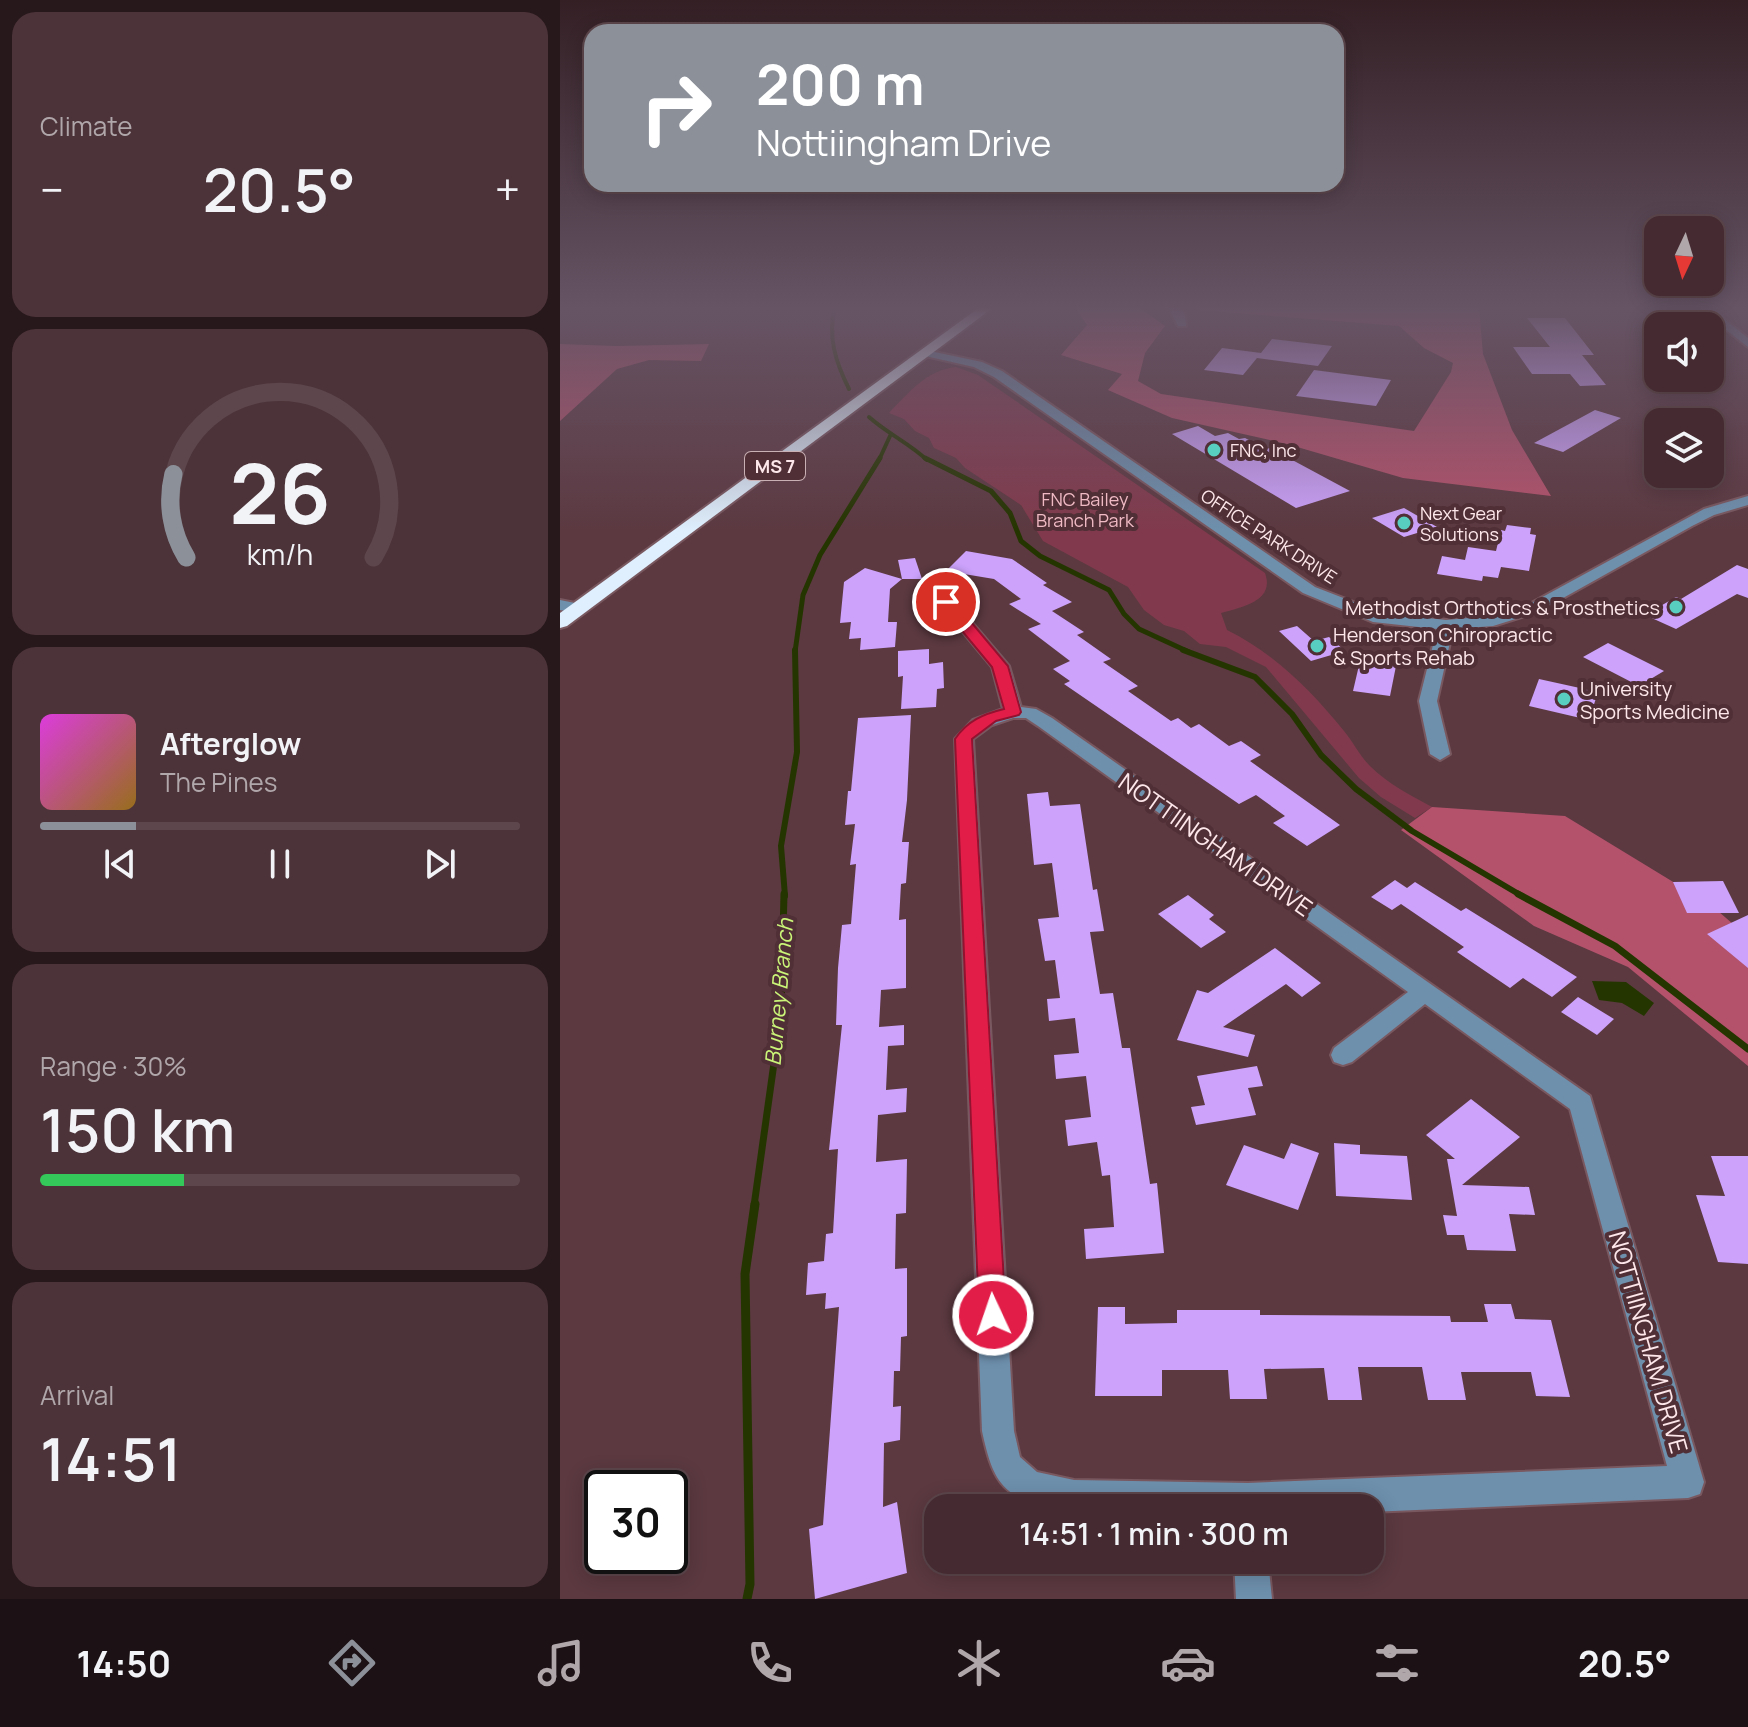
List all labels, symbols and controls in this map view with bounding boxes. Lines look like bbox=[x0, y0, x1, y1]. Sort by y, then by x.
text: 200 m bbox=[756, 45, 925, 122]
icon: right bbox=[624, 56, 728, 160]
text: Climate bbox=[40, 108, 132, 144]
text: Nottiingham Drive bbox=[756, 118, 1051, 167]
text: 20.5° bbox=[203, 148, 356, 230]
text: − bbox=[40, 159, 64, 219]
text: + bbox=[495, 159, 520, 219]
north arrow bbox=[1644, 216, 1724, 296]
map controls bbox=[1644, 216, 1724, 488]
button: sound bbox=[1644, 312, 1724, 392]
button: layers bbox=[1644, 408, 1724, 488]
text: 26 bbox=[229, 435, 331, 549]
place label: FNC, Inc bbox=[1230, 438, 1297, 462]
marker: FNC, Inc bbox=[1205, 441, 1223, 459]
road number: MS 7 bbox=[745, 452, 805, 480]
street label: OFFICE PARK DRIVE bbox=[1196, 483, 1342, 589]
park label: FNC Bailey Branch Park bbox=[1036, 487, 1135, 532]
place label: Next Gear Solutions bbox=[1420, 501, 1503, 546]
marker: Next Gear Solutions bbox=[1395, 514, 1413, 532]
text: km/h bbox=[247, 535, 313, 574]
pin bbox=[912, 568, 980, 636]
icon: arrive bbox=[924, 580, 968, 624]
place label: Methodist Orthotics & Prosthetics bbox=[1345, 594, 1660, 621]
marker: Methodist Orthotics & Prosthetics bbox=[1667, 598, 1685, 616]
place label: Henderson Chiropractic & Sports Rehab bbox=[1333, 621, 1553, 671]
marker: Henderson Chiropractic & Sports Rehab bbox=[1308, 637, 1326, 655]
place label: University Sports Medicine bbox=[1580, 675, 1730, 725]
marker: University Sports Medicine bbox=[1555, 690, 1573, 708]
text: Afterglow bbox=[160, 723, 301, 764]
text: The Pines bbox=[160, 764, 277, 800]
street label: NOTTIINGHAM DRIVE bbox=[1113, 765, 1319, 923]
icon: previous bbox=[98, 842, 142, 886]
icon: pause bbox=[258, 842, 302, 886]
icon: next bbox=[418, 842, 462, 886]
water label: Burney Branch bbox=[758, 916, 800, 1067]
text: Range · 30% bbox=[40, 1048, 187, 1084]
text: 150 km bbox=[40, 1088, 235, 1170]
street label: NOTTIINGHAM DRIVE bbox=[1602, 1227, 1696, 1457]
position arrow bbox=[951, 1273, 1035, 1357]
text: Arrival bbox=[40, 1377, 114, 1413]
text: 14:51 bbox=[40, 1417, 181, 1499]
speed limit sign: 30 bbox=[584, 1470, 688, 1574]
text: 14:51 · 1 min · 300 m bbox=[1019, 1513, 1289, 1554]
icon: directions bbox=[324, 1635, 380, 1691]
icon: music bbox=[533, 1635, 589, 1691]
icon: phone bbox=[742, 1635, 798, 1691]
icon: climate bbox=[951, 1635, 1007, 1691]
icon: car bbox=[1160, 1635, 1216, 1691]
icon: filters bbox=[1369, 1635, 1425, 1691]
text: 14:50 bbox=[76, 1639, 171, 1688]
text: 20.5° bbox=[1578, 1639, 1671, 1688]

